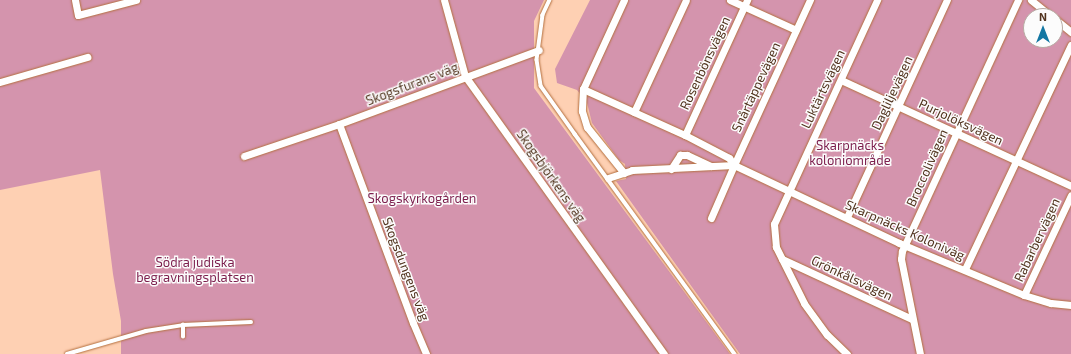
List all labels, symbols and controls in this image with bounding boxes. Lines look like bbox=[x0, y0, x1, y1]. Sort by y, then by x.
north arrow bbox=[1023, 8, 1063, 48]
text: N bbox=[1039, 10, 1047, 23]
street label: Rosenbönsvägen bbox=[677, 14, 733, 112]
street label: Snårtäppevägen bbox=[728, 40, 784, 134]
street label: Luktärtsvägen bbox=[798, 47, 848, 131]
street label: Dagliljevägen bbox=[868, 54, 916, 132]
street label: Skogsfurans väg bbox=[363, 59, 461, 109]
street label: Purjolöksvägen bbox=[916, 96, 1006, 148]
street label: Skogsbjörkens väg bbox=[513, 127, 589, 225]
street label: Broccolivägen bbox=[903, 127, 951, 209]
park label: Skarpnäcks koloniområde bbox=[809, 138, 891, 169]
park label: Skogskyrkogården bbox=[368, 190, 476, 206]
street label: Rabarbervägen bbox=[1011, 196, 1063, 284]
street label: Skarpnäcks Koloniväg bbox=[843, 197, 967, 263]
street label: Skogsdungens väg bbox=[379, 215, 433, 323]
street label: Grönkålsvägen bbox=[809, 252, 895, 304]
park label: Södra judiska begravningsplatsen bbox=[136, 255, 254, 286]

